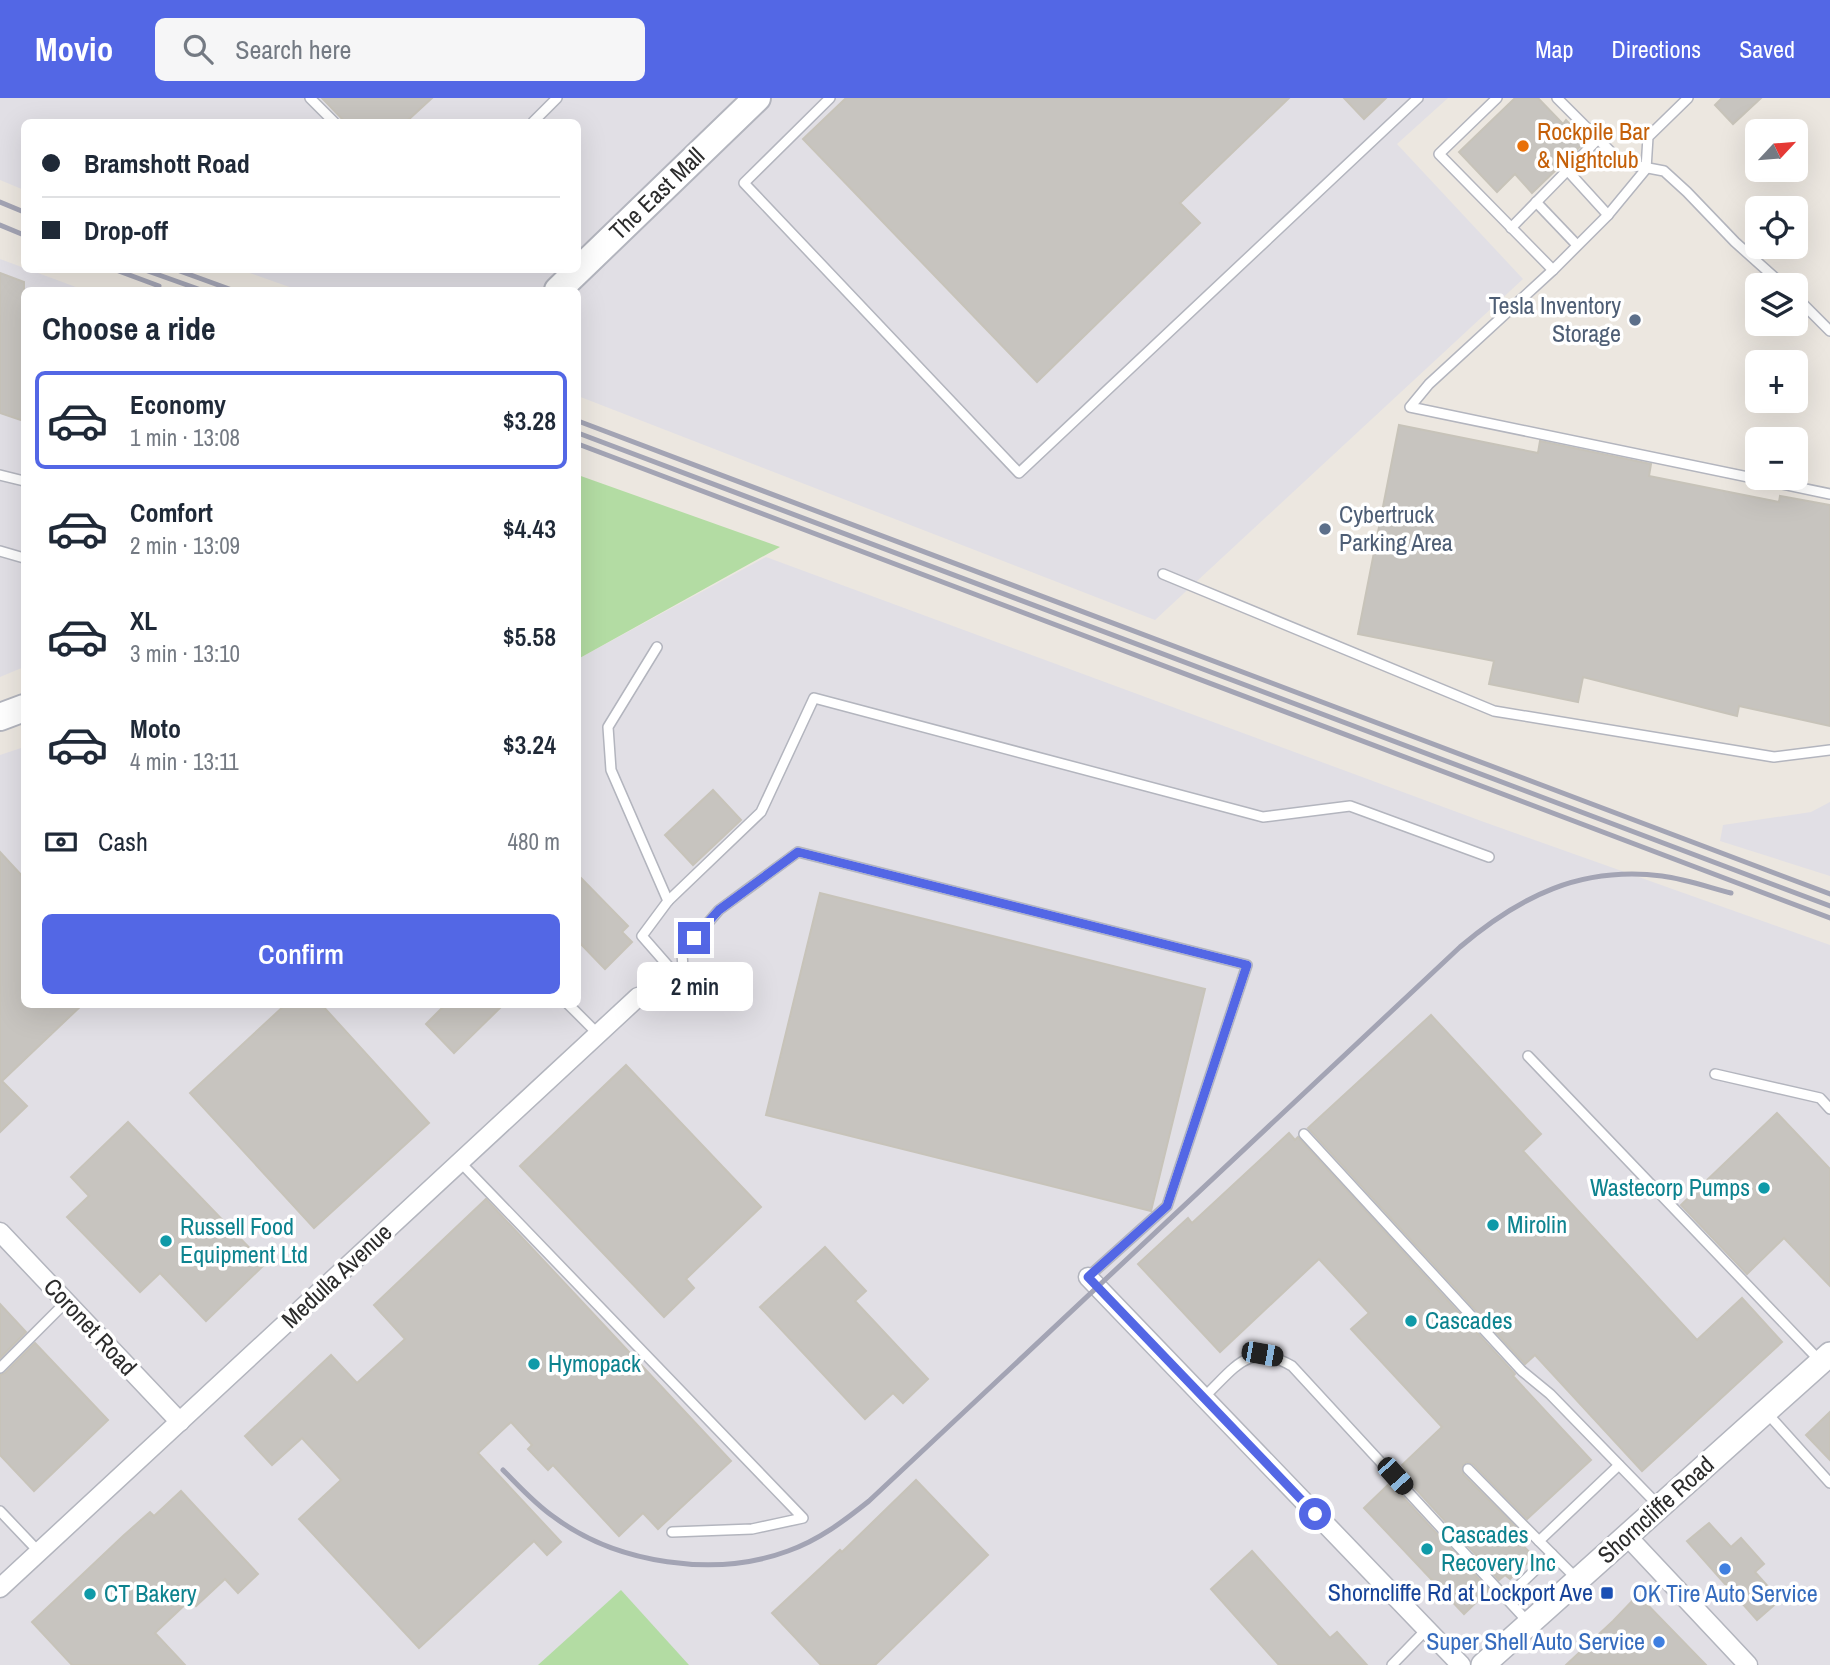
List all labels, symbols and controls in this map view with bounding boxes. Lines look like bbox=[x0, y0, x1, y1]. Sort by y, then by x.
search box bbox=[155, 18, 645, 81]
text: Movio bbox=[35, 27, 113, 71]
icon: search bbox=[179, 30, 217, 68]
text: Search here bbox=[235, 32, 351, 67]
text: Map bbox=[1535, 33, 1573, 65]
text: Directions bbox=[1611, 33, 1701, 65]
text: Saved bbox=[1739, 33, 1795, 65]
place label: Rockpile Bar & Nightclub bbox=[1537, 115, 1650, 175]
north arrow bbox=[1745, 119, 1808, 182]
map controls bbox=[1745, 119, 1808, 490]
marker: Rockpile Bar & Nightclub bbox=[1515, 138, 1531, 154]
street label: The East Mall bbox=[602, 140, 711, 247]
text: Bramshott Road bbox=[84, 146, 250, 181]
button: locate bbox=[1745, 196, 1808, 259]
text: Drop-off bbox=[84, 213, 168, 248]
button: layers bbox=[1745, 273, 1808, 336]
place label: Tesla Inventory Storage bbox=[1489, 289, 1621, 349]
text: Choose a ride bbox=[42, 307, 216, 350]
marker: Tesla Inventory Storage bbox=[1627, 312, 1643, 328]
button: + bbox=[1745, 350, 1808, 413]
text: Economy bbox=[130, 387, 226, 422]
icon: car bbox=[46, 389, 109, 452]
text: $3.28 bbox=[503, 403, 556, 438]
text: 1 min · 13:08 bbox=[130, 422, 240, 453]
button: − bbox=[1745, 427, 1808, 490]
text: Comfort bbox=[130, 495, 213, 530]
icon: car bbox=[46, 497, 109, 560]
place label: Cybertruck Parking Area bbox=[1339, 498, 1453, 558]
text: $4.43 bbox=[503, 511, 556, 546]
marker: Cybertruck Parking Area bbox=[1317, 521, 1333, 537]
text: 2 min · 13:09 bbox=[130, 530, 240, 561]
text: XL bbox=[130, 603, 157, 638]
icon: car bbox=[46, 605, 109, 668]
text: $5.58 bbox=[503, 619, 556, 654]
text: 3 min · 13:10 bbox=[130, 638, 240, 669]
text: Moto bbox=[130, 711, 181, 746]
icon: car bbox=[46, 713, 109, 776]
text: $3.24 bbox=[503, 727, 556, 762]
text: 4 min · 13:11 bbox=[130, 746, 239, 777]
icon: cash bbox=[42, 823, 80, 861]
text: Cash bbox=[98, 824, 148, 859]
text: 480 m bbox=[508, 826, 560, 857]
button: Confirm bbox=[42, 914, 560, 994]
route end bbox=[678, 922, 710, 954]
callout: 2 min bbox=[636, 962, 752, 1012]
text: 2 min bbox=[671, 971, 719, 1002]
place label: Wastecorp Pumps bbox=[1590, 1171, 1750, 1203]
marker: Wastecorp Pumps bbox=[1756, 1180, 1772, 1196]
place label: Mirolin bbox=[1507, 1208, 1567, 1240]
place label: Russell Food Equipment Ltd bbox=[180, 1210, 308, 1270]
street label: Medulla Avenue bbox=[274, 1216, 398, 1335]
marker: Mirolin bbox=[1485, 1217, 1501, 1233]
marker: Russell Food Equipment Ltd bbox=[158, 1233, 174, 1249]
street label: Coronet Road bbox=[37, 1271, 144, 1382]
place label: Cascades bbox=[1425, 1304, 1513, 1336]
marker: Cascades bbox=[1403, 1313, 1419, 1329]
car bbox=[1240, 1340, 1285, 1368]
place label: Hymopack bbox=[548, 1347, 641, 1379]
marker: Hymopack bbox=[526, 1356, 542, 1372]
street label: Shorncliffe Road bbox=[1590, 1448, 1720, 1570]
car bbox=[1374, 1453, 1417, 1499]
route start bbox=[1299, 1498, 1331, 1530]
place label: Cascades Recovery Inc bbox=[1441, 1518, 1556, 1578]
marker: Cascades Recovery Inc bbox=[1419, 1541, 1435, 1557]
marker: OK Tire Auto Service bbox=[1717, 1561, 1733, 1577]
place label: Shorncliffe Rd at Lockport Ave bbox=[1328, 1576, 1593, 1608]
place label: CT Bakery bbox=[104, 1577, 197, 1609]
place label: OK Tire Auto Service bbox=[1632, 1577, 1818, 1609]
marker: Shorncliffe Rd at Lockport Ave bbox=[1599, 1585, 1615, 1601]
marker: CT Bakery bbox=[82, 1586, 98, 1602]
place label: Super Shell Auto Service bbox=[1426, 1625, 1645, 1657]
marker: Super Shell Auto Service bbox=[1651, 1634, 1667, 1650]

